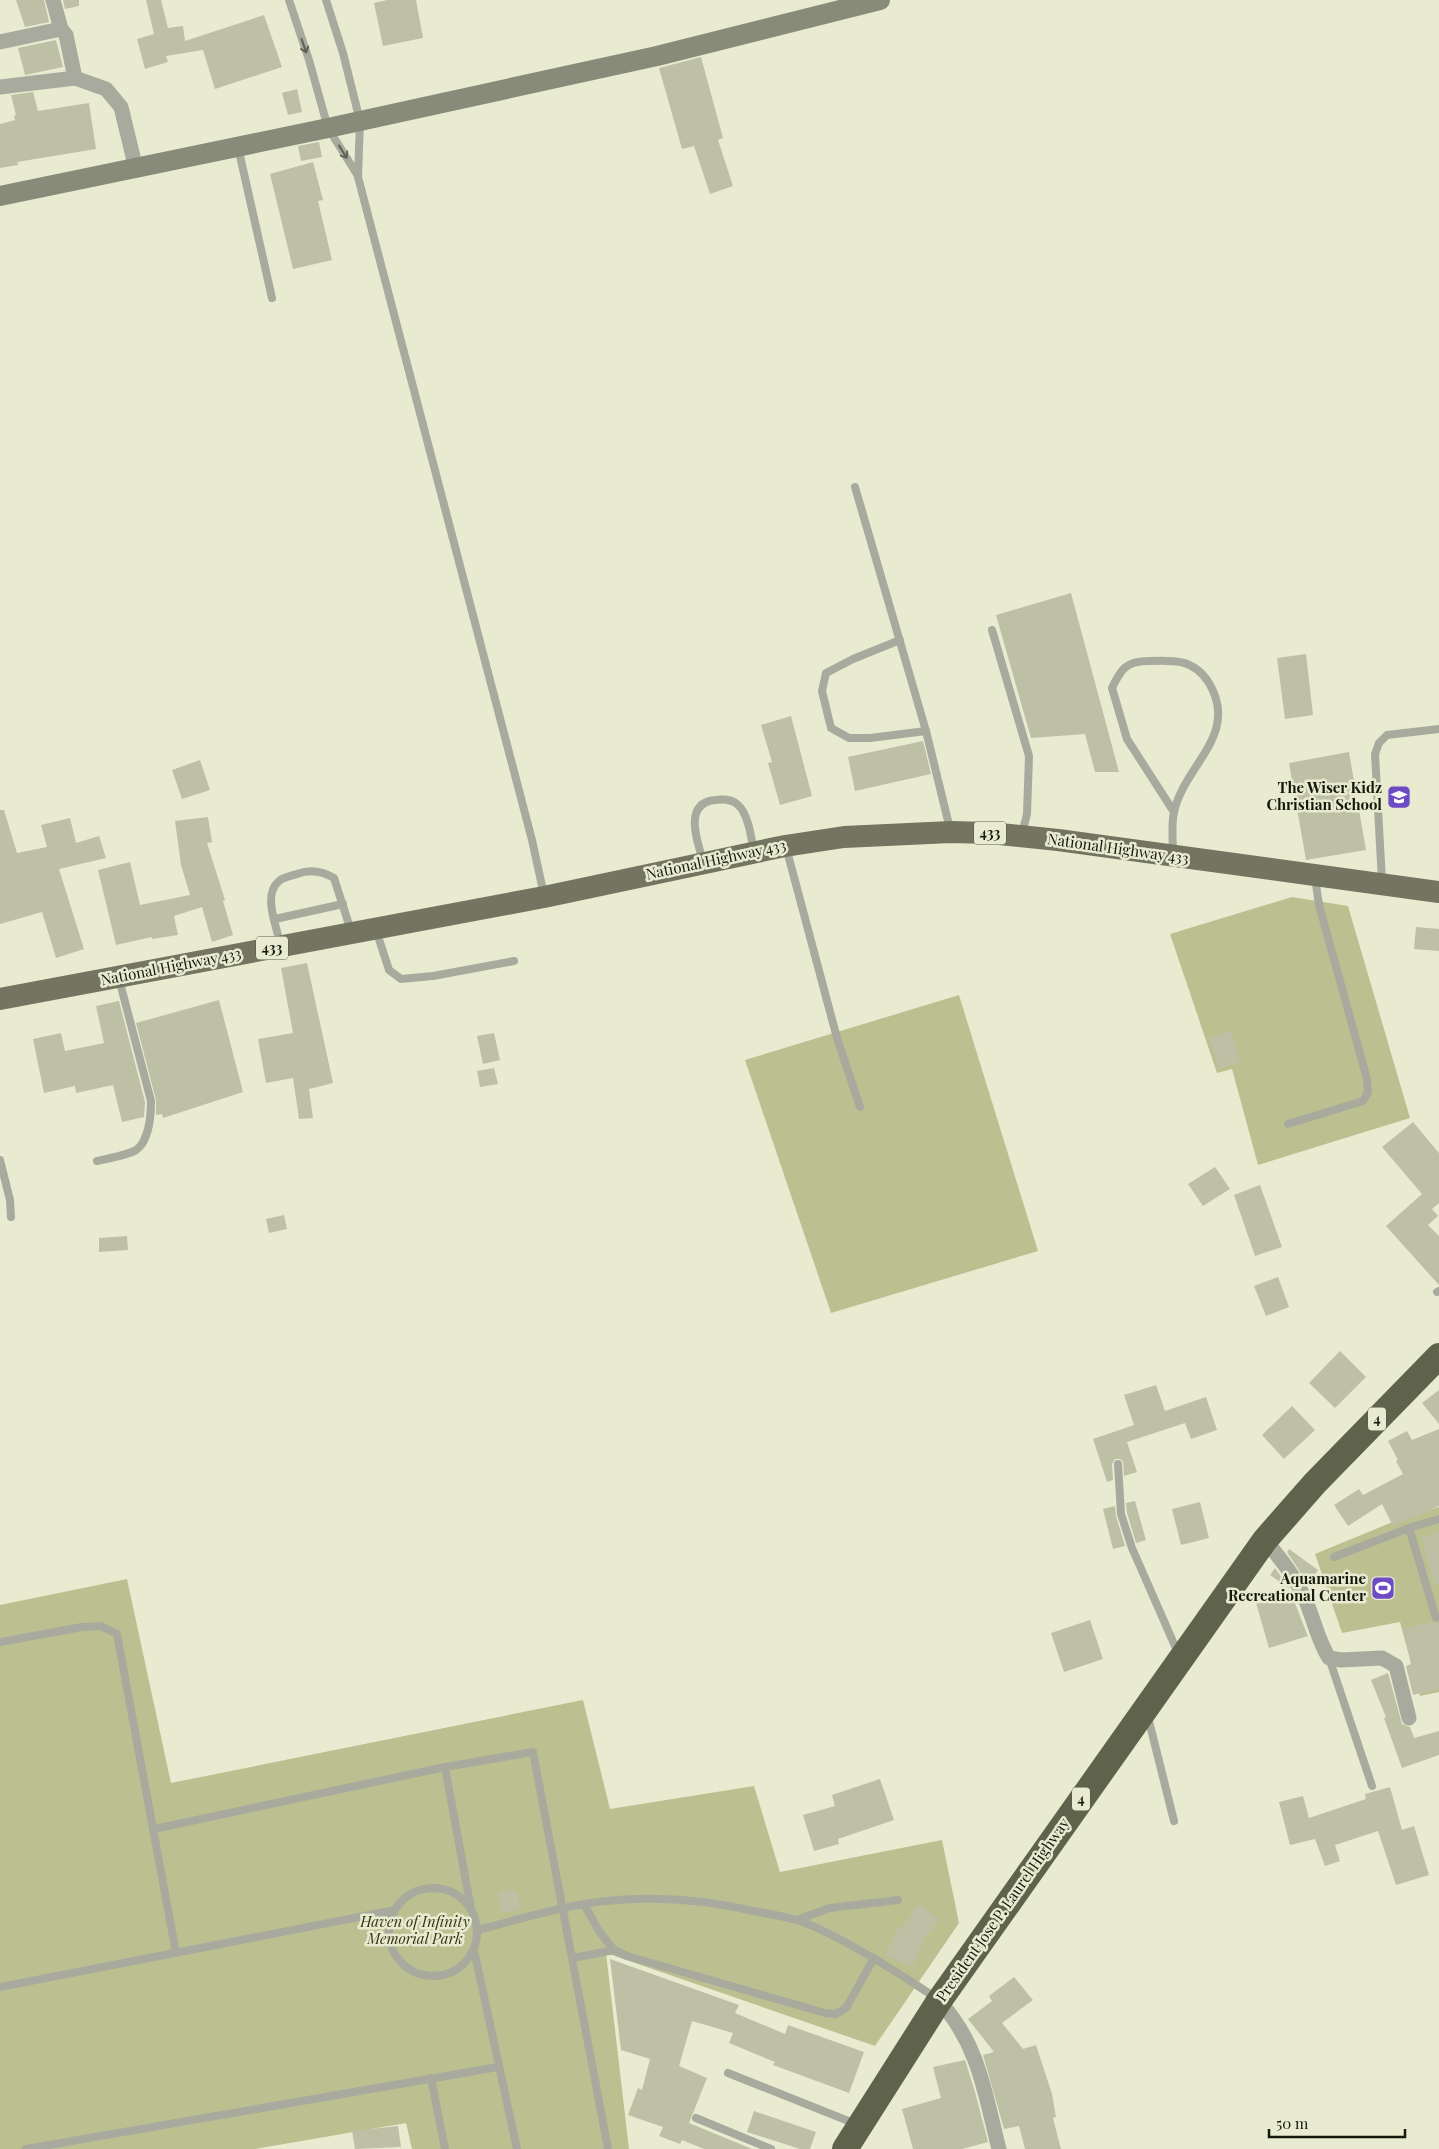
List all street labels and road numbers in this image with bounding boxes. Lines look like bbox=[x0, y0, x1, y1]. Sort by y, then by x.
road number: 433 bbox=[974, 821, 1006, 844]
street label: National Highway 433 bbox=[1046, 828, 1190, 868]
street label: National Highway 433 bbox=[644, 834, 788, 884]
road number: 433 bbox=[256, 936, 288, 960]
street label: National Highway 433 bbox=[99, 943, 243, 989]
road number: 4 bbox=[1368, 1408, 1386, 1430]
road number: 4 bbox=[1072, 1788, 1090, 1810]
street label: President Jose P. Laurel Highway bbox=[931, 1813, 1074, 2005]

